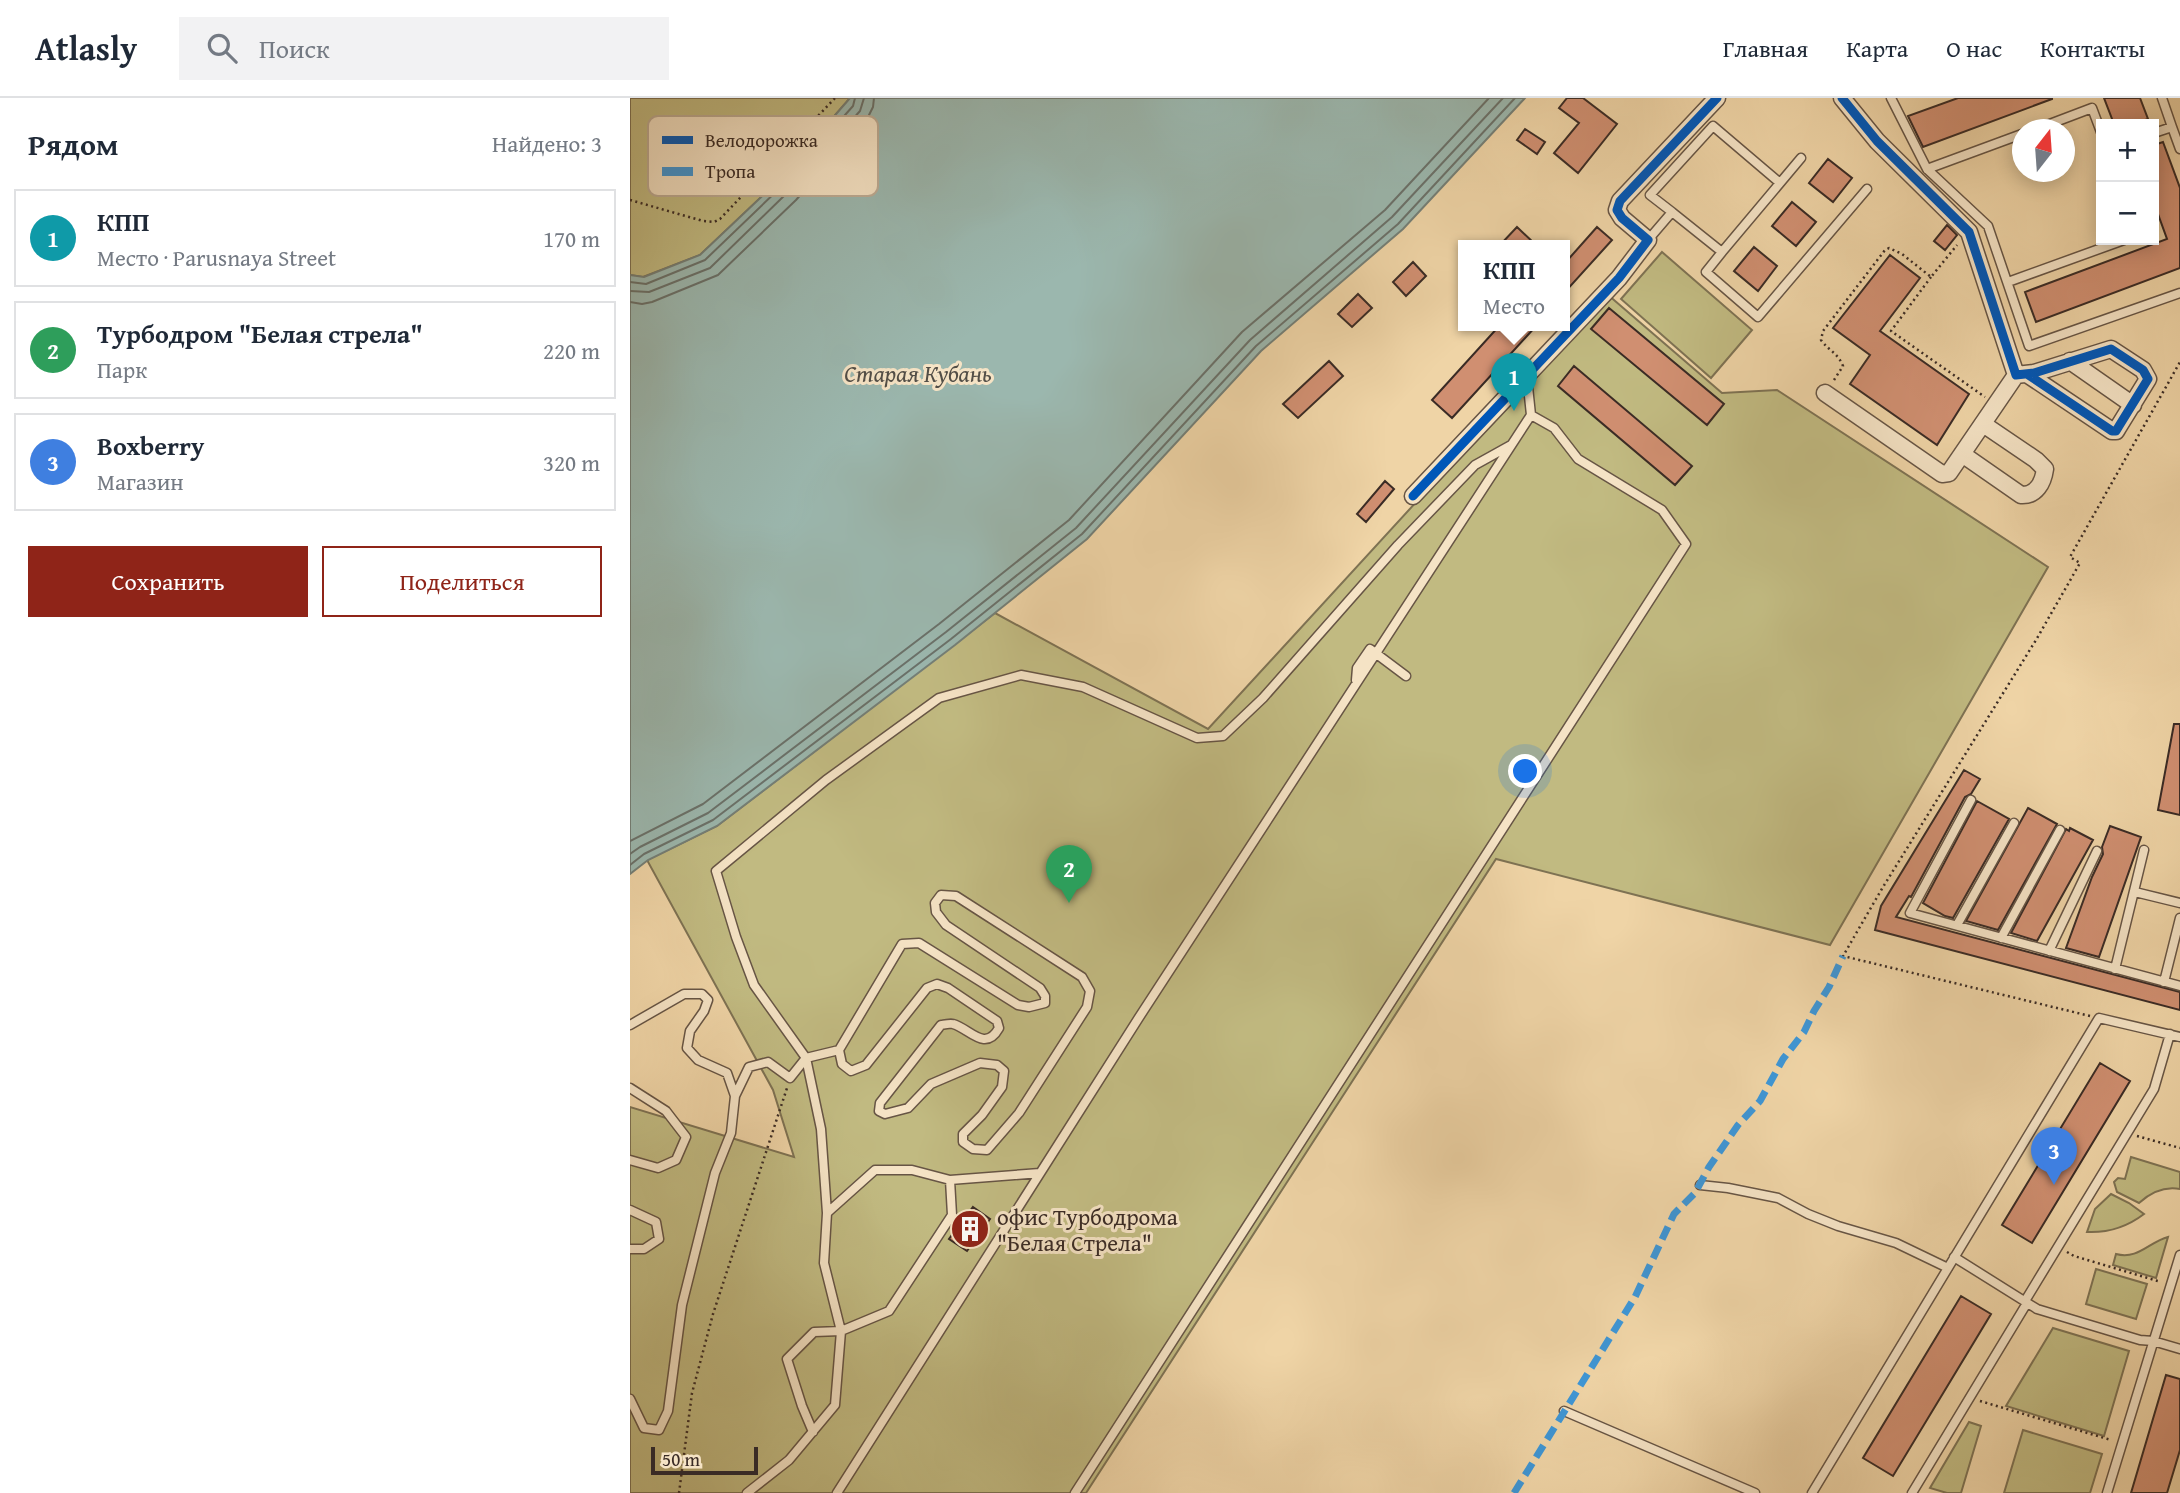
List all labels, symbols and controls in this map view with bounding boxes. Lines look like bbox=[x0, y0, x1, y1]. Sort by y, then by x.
search box bbox=[179, 17, 669, 80]
text: Atlasly bbox=[35, 24, 137, 72]
icon: search bbox=[203, 29, 241, 67]
text: Поиск bbox=[259, 29, 330, 68]
text: Главная bbox=[1723, 31, 1808, 66]
text: Карта bbox=[1846, 31, 1908, 66]
text: О нас bbox=[1946, 31, 2002, 66]
text: Контакты bbox=[2040, 31, 2145, 66]
legend bbox=[648, 116, 878, 196]
north arrow bbox=[2012, 119, 2075, 182]
map controls bbox=[2096, 119, 2159, 245]
button: + bbox=[2096, 119, 2159, 182]
text: Рядом bbox=[28, 122, 119, 166]
text: Велодорожка bbox=[705, 126, 818, 154]
text: Найдено: 3 bbox=[492, 127, 602, 160]
text: Тропа bbox=[705, 157, 755, 185]
button: − bbox=[2096, 182, 2159, 245]
text: КПП bbox=[97, 202, 149, 241]
text: 1 bbox=[47, 222, 59, 255]
text: 170 m bbox=[543, 222, 600, 255]
popup bbox=[1458, 240, 1570, 331]
text: Место · Parusnaya Street bbox=[97, 241, 336, 274]
text: КПП bbox=[1483, 250, 1535, 289]
text: Место bbox=[1483, 289, 1545, 322]
text: Турбодром "Белая стрела" bbox=[97, 314, 423, 353]
text: 2 bbox=[47, 334, 59, 367]
text: 220 m bbox=[543, 334, 600, 367]
text: Парк bbox=[97, 353, 147, 386]
pin: 1 bbox=[1491, 353, 1537, 411]
water label: Старая Кубань bbox=[844, 356, 992, 391]
text: Boxberry bbox=[97, 426, 204, 465]
text: 3 bbox=[47, 446, 59, 479]
text: 320 m bbox=[543, 446, 600, 479]
text: Магазин bbox=[97, 465, 184, 498]
button: Сохранить bbox=[28, 546, 308, 617]
button: Поделиться bbox=[322, 546, 602, 617]
your location bbox=[1508, 754, 1542, 788]
pin: 2 bbox=[1046, 845, 1092, 903]
pin: 3 bbox=[2031, 1127, 2077, 1185]
place label: офис Турбодрома "Белая Стрела" bbox=[997, 1200, 1178, 1259]
building icon: офис Турбодрома "Белая Стрела" bbox=[949, 1208, 991, 1250]
scale bar bbox=[651, 1444, 758, 1476]
text: 50 m bbox=[662, 1445, 700, 1473]

